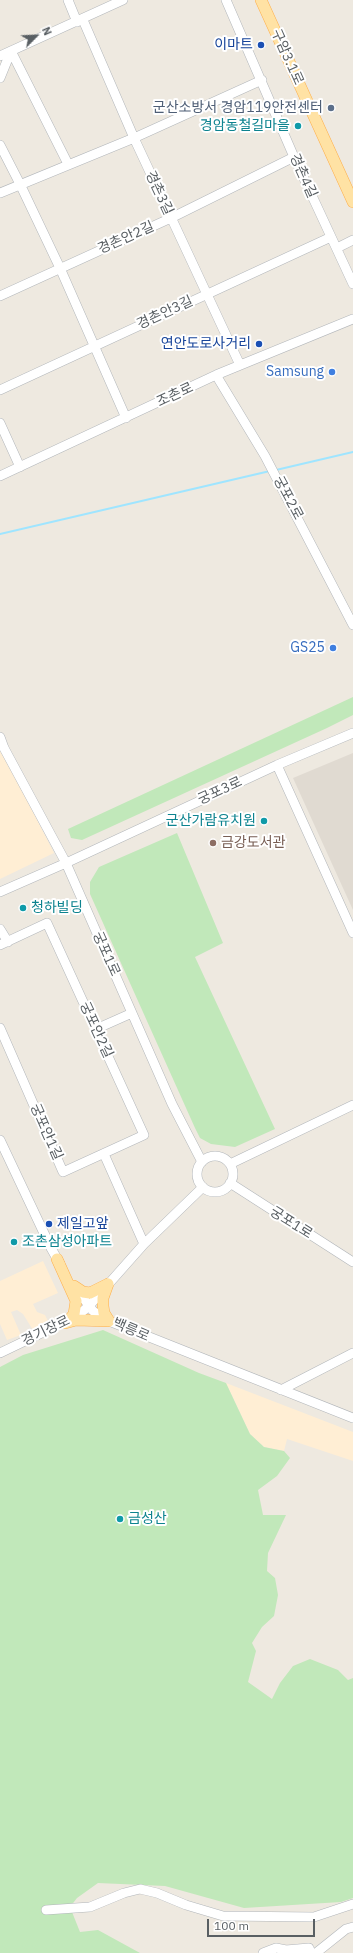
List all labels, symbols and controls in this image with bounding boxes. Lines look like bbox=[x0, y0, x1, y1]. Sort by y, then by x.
north arrow bbox=[16, 16, 56, 56]
text: N bbox=[39, 25, 55, 38]
street label: 구암3.1로 bbox=[267, 27, 307, 87]
place label: 이마트 bbox=[214, 37, 253, 53]
marker: 이마트 bbox=[256, 40, 266, 50]
place label: 군산소방서 경암119안전센터 bbox=[153, 100, 323, 116]
marker: 군산소방서 경암119안전센터 bbox=[326, 103, 336, 113]
place label: 경암동철길마을 bbox=[200, 118, 290, 134]
marker: 경암동철길마을 bbox=[293, 121, 303, 131]
street label: 경촌4길 bbox=[286, 151, 320, 201]
street label: 경촌3길 bbox=[141, 168, 177, 218]
street label: 경촌안2길 bbox=[95, 218, 157, 258]
street label: 경촌안3길 bbox=[134, 293, 196, 333]
place label: 연안도로사거리 bbox=[161, 336, 251, 352]
marker: 연안도로사거리 bbox=[254, 339, 264, 349]
place label: Samsung bbox=[266, 364, 324, 380]
marker: Samsung bbox=[327, 367, 337, 377]
street label: 조촌로 bbox=[154, 379, 196, 411]
street label: 궁포2로 bbox=[270, 473, 306, 523]
place label: GS25 bbox=[290, 640, 325, 656]
marker: GS25 bbox=[328, 643, 338, 653]
street label: 궁포3로 bbox=[195, 773, 245, 809]
place label: 군산가람유치원 bbox=[166, 813, 256, 829]
marker: 군산가람유치원 bbox=[259, 816, 269, 826]
place label: 금강도서관 bbox=[221, 835, 285, 851]
marker: 금강도서관 bbox=[208, 838, 218, 848]
place label: 청하빌딩 bbox=[31, 900, 83, 916]
marker: 청하빌딩 bbox=[18, 903, 28, 913]
street label: 궁포1로 bbox=[89, 929, 123, 979]
street label: 궁포안2길 bbox=[76, 999, 116, 1061]
street label: 궁포안1길 bbox=[26, 1101, 66, 1163]
street label: 궁포1로 bbox=[267, 1203, 315, 1243]
place label: 제일고앞 bbox=[57, 1216, 109, 1232]
marker: 제일고앞 bbox=[44, 1219, 54, 1229]
place label: 조촌삼성아파트 bbox=[22, 1234, 112, 1250]
marker: 조촌삼성아파트 bbox=[9, 1237, 19, 1247]
street label: 경기장로 bbox=[19, 1312, 73, 1350]
street label: 백릉로 bbox=[110, 1315, 152, 1345]
place label: 금성산 bbox=[128, 1511, 167, 1527]
marker: 금성산 bbox=[115, 1514, 125, 1524]
scale bar bbox=[209, 1911, 317, 1937]
text: 100 m bbox=[214, 1918, 249, 1933]

